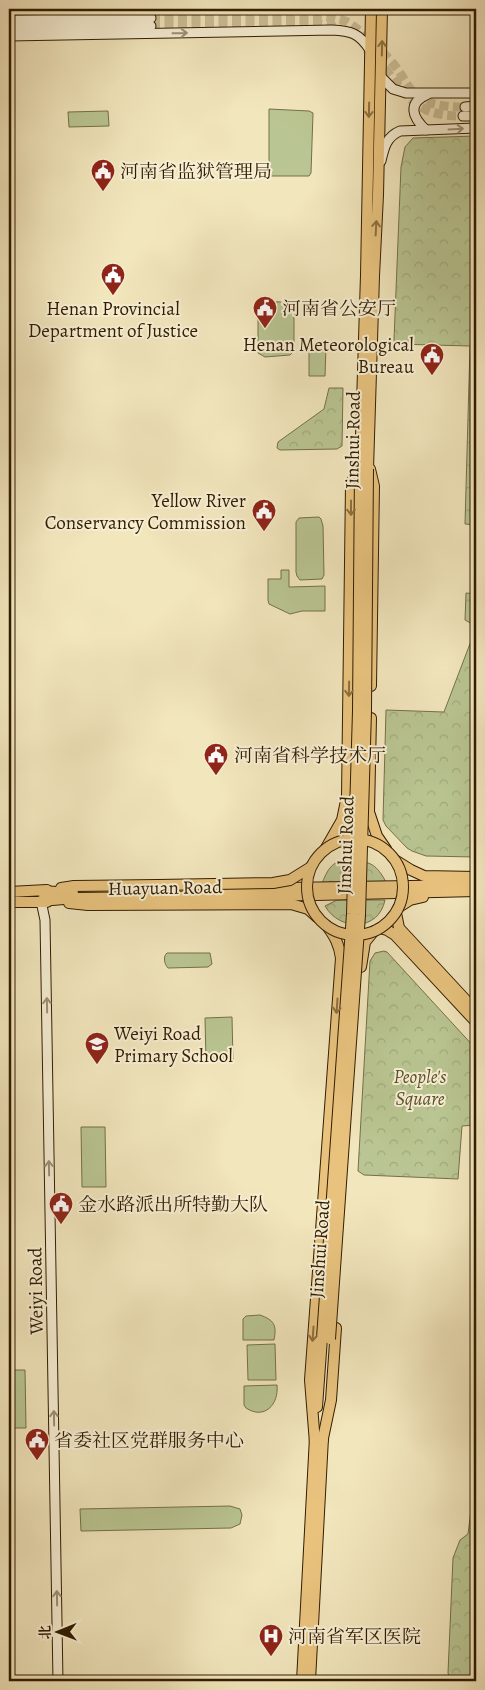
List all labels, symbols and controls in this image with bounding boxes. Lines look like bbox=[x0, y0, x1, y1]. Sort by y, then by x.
one-way arrow bbox=[172, 28, 188, 38]
one-way arrow bbox=[377, 40, 386, 56]
one-way arrow bbox=[364, 102, 374, 118]
one-way arrow bbox=[448, 124, 464, 133]
public building icon: 河南省监狱管理局 bbox=[90, 158, 116, 192]
place label: 河南省监狱管理局 bbox=[120, 159, 272, 185]
one-way arrow bbox=[372, 220, 381, 236]
public building icon: Henan Provincial Department of Justice bbox=[100, 262, 126, 296]
public building icon: 河南省公安厅 bbox=[252, 295, 278, 329]
place label: Henan Provincial Department of Justice bbox=[28, 296, 198, 344]
place label: 河南省公安厅 bbox=[282, 296, 396, 322]
place label: Henan Meteorological Bureau bbox=[243, 332, 415, 380]
public building icon: Henan Meteorological Bureau bbox=[419, 342, 445, 376]
street label: Jinshui Road bbox=[339, 390, 367, 489]
place label: Yellow River Conservancy Commission bbox=[45, 488, 246, 536]
public building icon: Yellow River Conservancy Commission bbox=[251, 498, 277, 532]
one-way arrow bbox=[346, 500, 355, 516]
one-way arrow bbox=[344, 680, 354, 697]
public building icon: 河南省科学技术厅 bbox=[203, 742, 229, 776]
place label: 河南省科学技术厅 bbox=[234, 743, 386, 769]
street label: Jinshui Road bbox=[331, 795, 361, 895]
street label: Huayuan Road bbox=[108, 874, 223, 902]
one-way arrow bbox=[42, 997, 52, 1014]
one-way arrow bbox=[333, 998, 342, 1014]
place label: Weiyi Road Primary School bbox=[113, 1021, 233, 1069]
school or university icon: Weiyi Road Primary School bbox=[84, 1031, 110, 1065]
park label: People's Square bbox=[394, 1064, 447, 1112]
one-way arrow bbox=[45, 1160, 54, 1176]
public building icon: 金水路派出所特勤大队 bbox=[48, 1191, 74, 1225]
place label: 金水路派出所特勤大队 bbox=[78, 1192, 268, 1218]
street label: Jinshui Road bbox=[304, 1198, 336, 1299]
street label: Weiyi Road bbox=[22, 1246, 50, 1336]
one-way arrow bbox=[309, 1326, 318, 1342]
one-way arrow bbox=[49, 1410, 58, 1426]
public building icon: 省委社区党群服务中心 bbox=[24, 1427, 50, 1461]
place label: 省委社区党群服务中心 bbox=[54, 1428, 244, 1454]
one-way arrow bbox=[52, 1590, 61, 1606]
north arrow bbox=[32, 1608, 82, 1658]
hospital icon: 河南省军区医院 bbox=[258, 1623, 284, 1657]
place label: 河南省军区医院 bbox=[288, 1624, 421, 1650]
text: 北 bbox=[36, 1625, 55, 1639]

